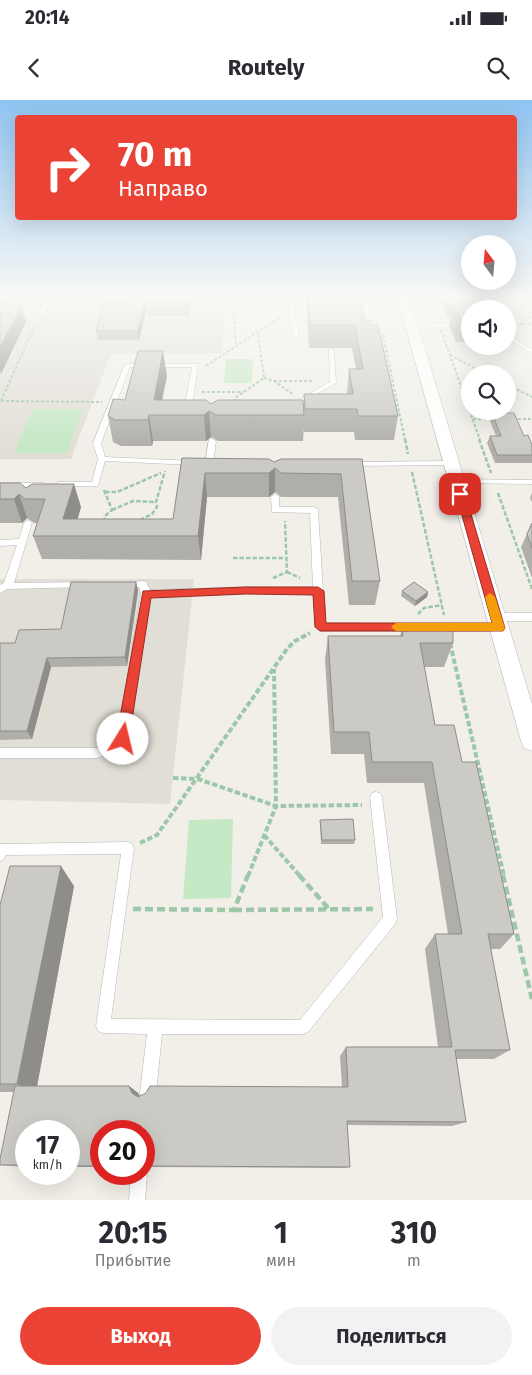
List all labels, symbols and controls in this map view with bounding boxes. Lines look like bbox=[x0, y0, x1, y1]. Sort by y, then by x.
text: 20:14 bbox=[25, 6, 69, 29]
icon: back bbox=[20, 54, 48, 82]
text: Routely bbox=[228, 54, 304, 81]
icon: search bbox=[484, 54, 512, 82]
text: 70 m bbox=[118, 133, 192, 175]
icon: right bbox=[35, 135, 100, 200]
text: Направо bbox=[118, 175, 208, 202]
north arrow bbox=[461, 235, 516, 290]
map controls bbox=[461, 235, 516, 420]
button: sound bbox=[461, 300, 516, 355]
button: search bbox=[461, 365, 516, 420]
pin bbox=[439, 473, 481, 515]
icon: arrive bbox=[446, 480, 474, 508]
position arrow bbox=[96, 712, 148, 764]
speed limit sign: 20 bbox=[90, 1120, 155, 1185]
text: 17 bbox=[36, 1131, 59, 1161]
text: km/h bbox=[33, 1158, 62, 1172]
text: 20:15 bbox=[98, 1215, 168, 1251]
text: 1 bbox=[274, 1215, 288, 1251]
text: 310 bbox=[391, 1215, 437, 1251]
text: Прибытие bbox=[95, 1251, 171, 1270]
text: мин bbox=[266, 1251, 296, 1270]
text: m bbox=[407, 1251, 421, 1270]
button: Выход bbox=[20, 1307, 261, 1365]
button: Поделиться bbox=[271, 1307, 512, 1365]

